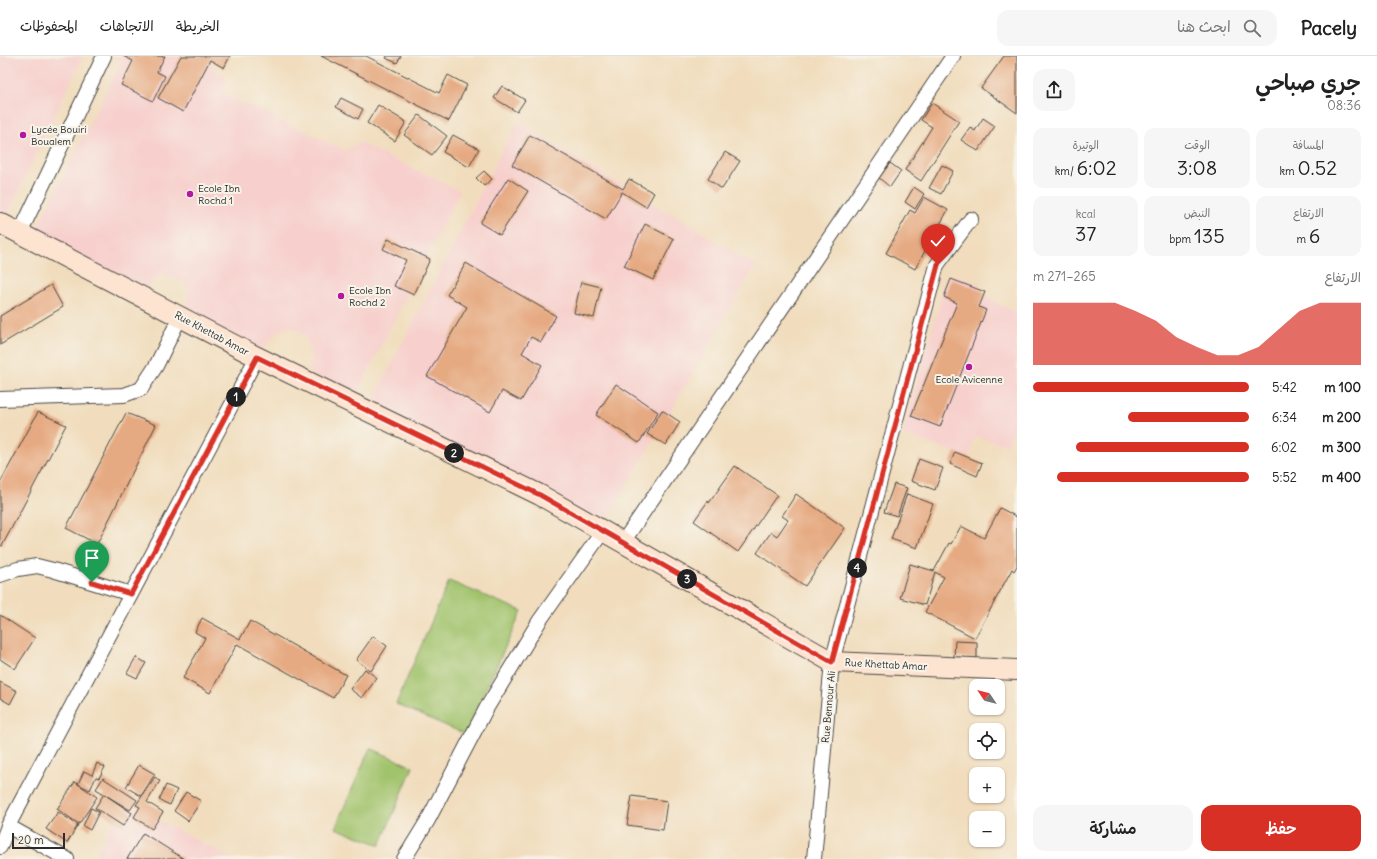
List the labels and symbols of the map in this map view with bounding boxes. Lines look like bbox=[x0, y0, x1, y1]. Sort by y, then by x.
place label: Lycée Bouiri Boualem bbox=[31, 123, 87, 148]
marker: Lycée Bouiri Boualem bbox=[18, 130, 28, 140]
place label: Ecole Ibn Rochd 1 bbox=[198, 182, 240, 207]
marker: Ecole Ibn Rochd 1 bbox=[185, 189, 195, 199]
pin bbox=[921, 224, 955, 265]
place label: Ecole Ibn Rochd 2 bbox=[349, 284, 391, 309]
marker: Ecole Ibn Rochd 2 bbox=[336, 291, 346, 301]
street label: Rue Khettab Amar bbox=[172, 308, 251, 359]
marker: Ecole Avicenne bbox=[964, 362, 974, 372]
place label: Ecole Avicenne bbox=[935, 373, 1003, 386]
pin: 1 bbox=[226, 387, 246, 407]
pin: 2 bbox=[444, 443, 464, 463]
pin bbox=[75, 541, 109, 582]
pin: 4 bbox=[847, 558, 867, 578]
pin: 3 bbox=[677, 569, 697, 589]
street label: Rue Khettab Amar bbox=[844, 656, 928, 673]
street label: Rue Bennour Ali bbox=[819, 671, 838, 744]
north arrow bbox=[969, 679, 1005, 715]
scale bar bbox=[12, 831, 65, 850]

